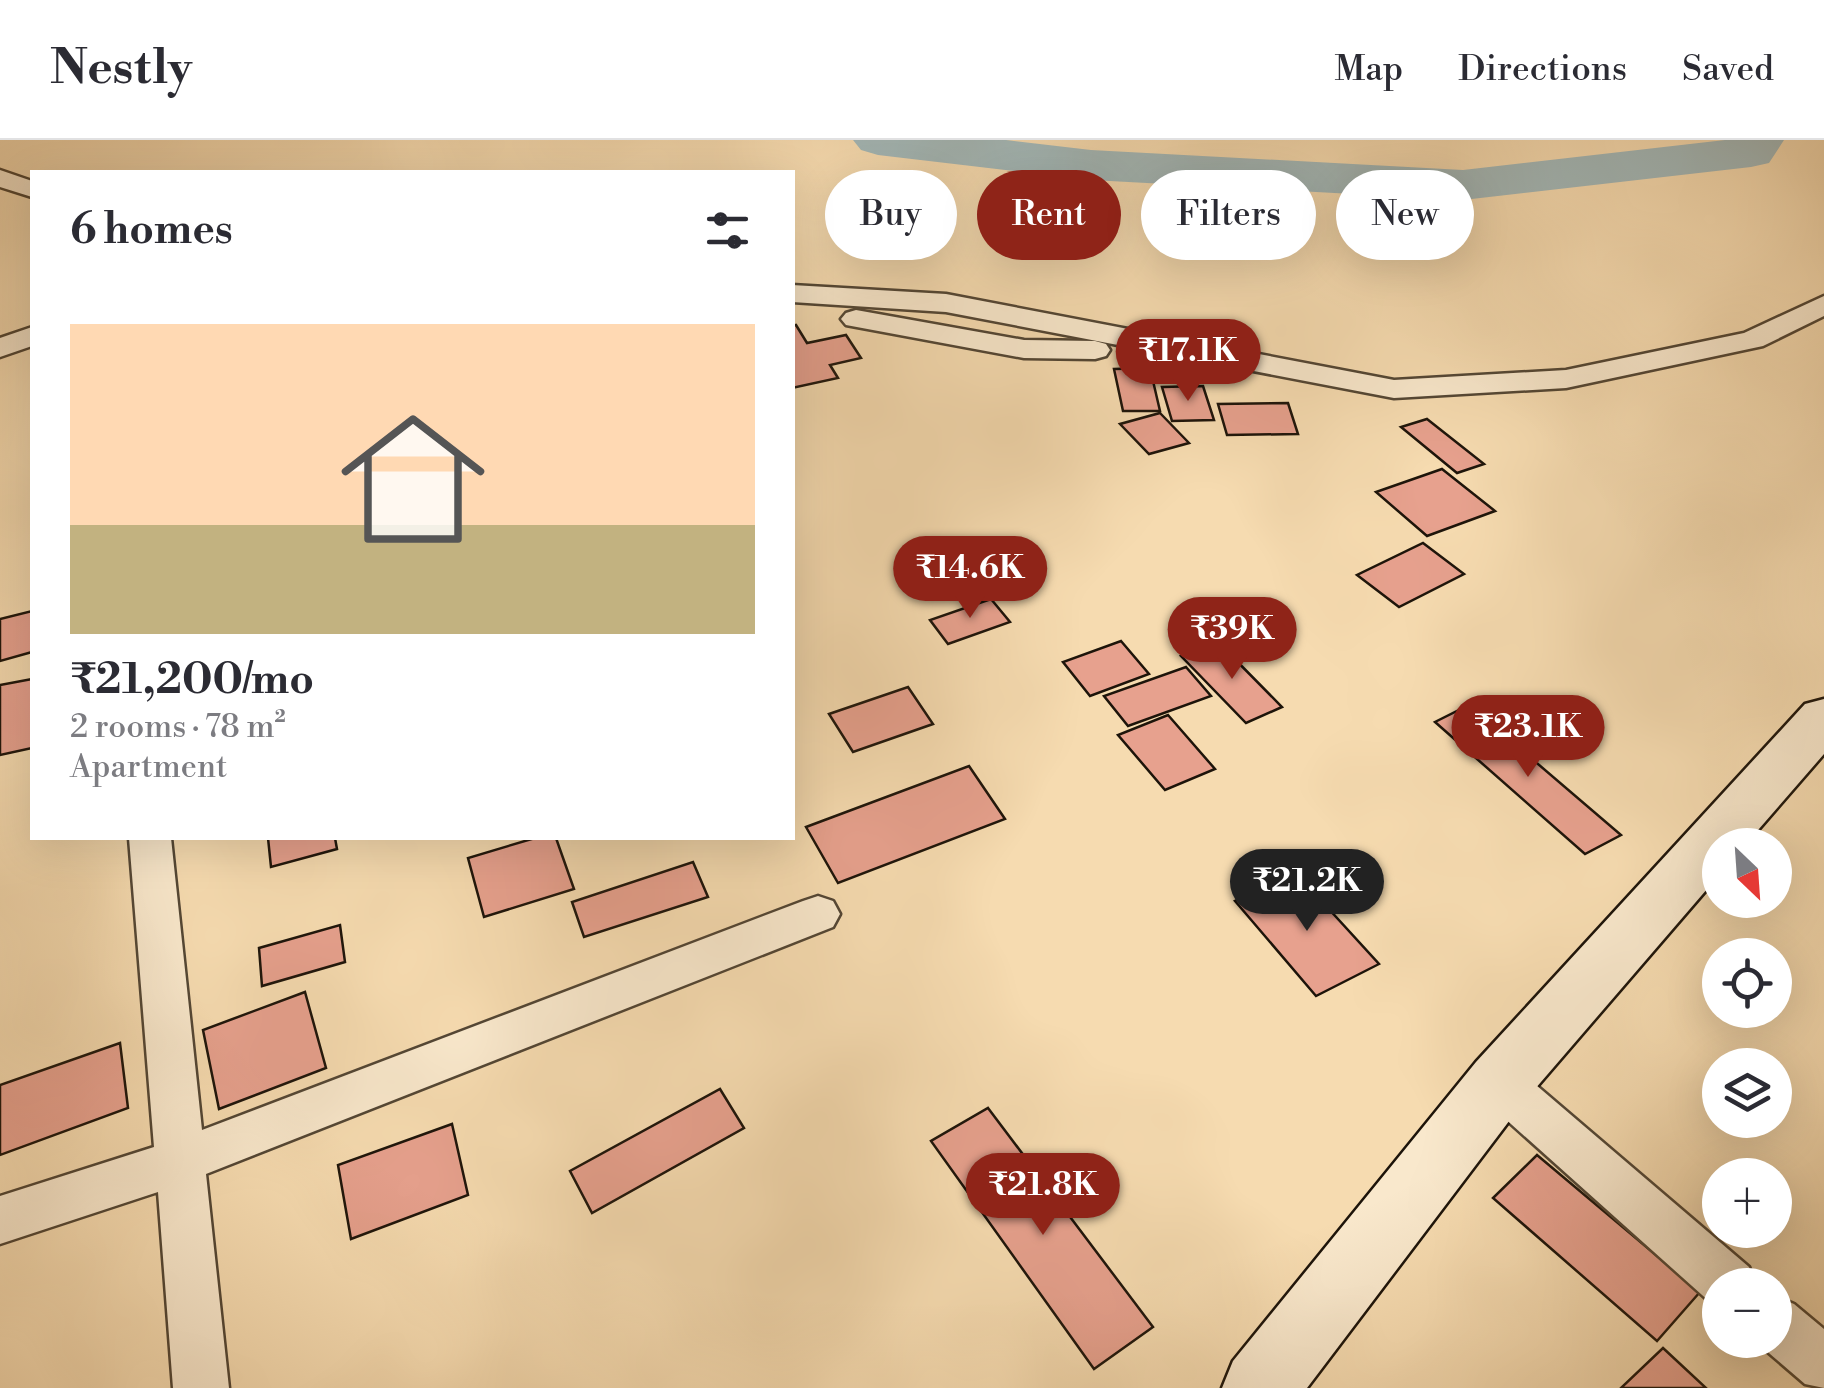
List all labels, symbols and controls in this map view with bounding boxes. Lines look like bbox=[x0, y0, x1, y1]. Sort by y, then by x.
text: Nestly bbox=[50, 39, 192, 99]
text: Map bbox=[1334, 48, 1403, 91]
text: Directions bbox=[1458, 48, 1627, 91]
text: Saved bbox=[1682, 48, 1774, 91]
chip: Buy bbox=[825, 170, 957, 260]
chip: Rent bbox=[977, 170, 1121, 260]
chip: Filters bbox=[1141, 170, 1316, 260]
chip: New bbox=[1336, 170, 1474, 260]
icon: filters bbox=[700, 203, 755, 258]
text: 6 homes bbox=[70, 204, 233, 257]
pin: ₹17.1K bbox=[1107, 319, 1269, 404]
text: ₹17.1K bbox=[1138, 331, 1238, 371]
icon: home bbox=[323, 389, 503, 569]
pin: ₹14.6K bbox=[889, 536, 1051, 621]
text: ₹14.6K bbox=[915, 548, 1025, 588]
pin: ₹39K bbox=[1173, 597, 1291, 682]
text: ₹39K bbox=[1190, 609, 1274, 649]
text: ₹21,200/mo bbox=[70, 654, 314, 707]
pin: ₹23.1K bbox=[1447, 695, 1609, 780]
text: 2 rooms · 78 m² bbox=[70, 707, 286, 747]
text: ₹23.1K bbox=[1474, 707, 1582, 747]
text: Apartment bbox=[70, 747, 227, 787]
north arrow bbox=[1702, 828, 1792, 918]
map controls bbox=[1702, 828, 1792, 1358]
pin: ₹21.2K bbox=[1226, 849, 1388, 934]
text: ₹21.2K bbox=[1252, 861, 1362, 901]
button: locate bbox=[1702, 938, 1792, 1028]
button: layers bbox=[1702, 1048, 1792, 1138]
pin: ₹21.8K bbox=[962, 1153, 1124, 1238]
button: + bbox=[1702, 1158, 1792, 1248]
text: ₹21.8K bbox=[988, 1165, 1098, 1205]
button: − bbox=[1702, 1268, 1792, 1358]

